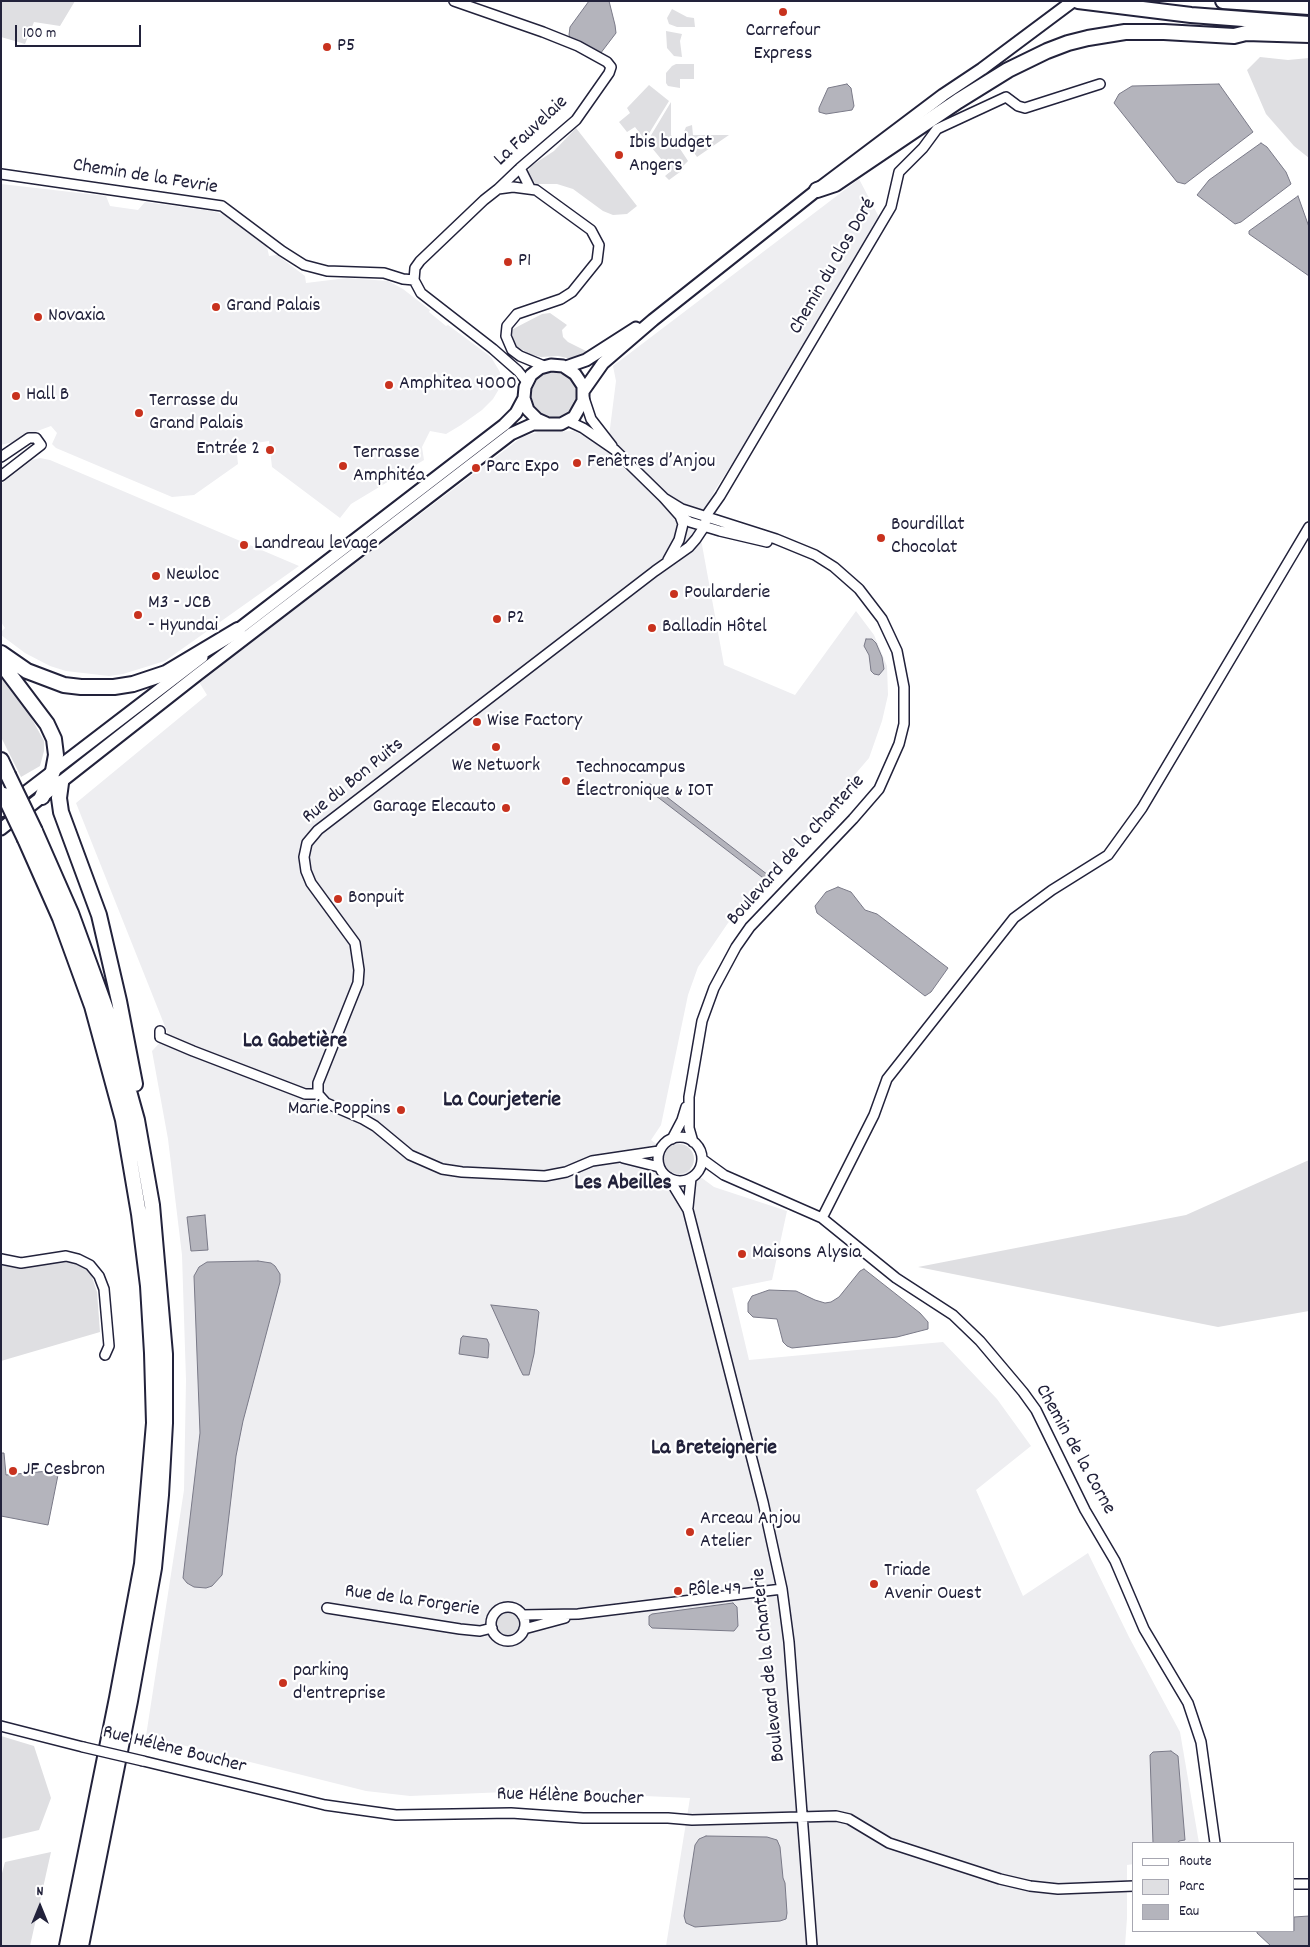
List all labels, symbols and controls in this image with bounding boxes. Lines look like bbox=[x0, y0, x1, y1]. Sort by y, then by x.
marker: Carrefour Express bbox=[777, 6, 789, 18]
scale bar bbox=[18, 15, 144, 47]
place label: Carrefour Express bbox=[746, 20, 820, 67]
text: 100 m bbox=[23, 23, 56, 45]
place label: P5 bbox=[337, 35, 355, 59]
marker: P5 bbox=[321, 41, 333, 53]
street label: La Fauvelaie bbox=[490, 92, 574, 172]
place label: Ibis budget Angers bbox=[629, 132, 712, 179]
marker: Ibis budget Angers bbox=[613, 149, 625, 161]
street label: Chemin de la Fevrie bbox=[71, 155, 219, 201]
street label: Chemin du Clos Doré bbox=[785, 195, 883, 339]
place label: P1 bbox=[518, 250, 531, 274]
marker: P1 bbox=[502, 256, 514, 268]
place label: Grand Palais bbox=[226, 295, 321, 319]
marker: Grand Palais bbox=[210, 301, 222, 313]
place label: Novaxia bbox=[48, 305, 105, 329]
marker: Novaxia bbox=[32, 311, 44, 323]
place label: Amphitea 4000 bbox=[399, 373, 517, 397]
marker: Amphitea 4000 bbox=[383, 379, 395, 391]
place label: Hall B bbox=[26, 384, 69, 408]
marker: Hall B bbox=[10, 390, 22, 402]
place label: Terrasse du Grand Palais bbox=[149, 390, 244, 437]
marker: Terrasse du Grand Palais bbox=[133, 407, 145, 419]
place label: Entrée 2 bbox=[196, 438, 260, 462]
place label: Terrasse Amphitéa bbox=[353, 442, 425, 489]
marker: Entrée 2 bbox=[264, 444, 276, 456]
place label: Fenêtres d’Anjou bbox=[587, 451, 715, 475]
place label: Parc Expo bbox=[486, 456, 559, 480]
marker: Fenêtres d’Anjou bbox=[571, 457, 583, 469]
marker: Terrasse Amphitéa bbox=[337, 460, 349, 472]
marker: Parc Expo bbox=[470, 462, 482, 474]
place label: Bourdillat Chocolat bbox=[891, 514, 965, 561]
marker: Bourdillat Chocolat bbox=[875, 532, 887, 544]
place label: Landreau levage bbox=[254, 533, 378, 557]
marker: Landreau levage bbox=[238, 539, 250, 551]
place label: Newloc bbox=[166, 564, 219, 588]
marker: Newloc bbox=[150, 570, 162, 582]
place label: Poularderie bbox=[684, 582, 770, 606]
marker: Poularderie bbox=[668, 588, 680, 600]
place label: M3 - JCB - Hyundai bbox=[148, 592, 218, 639]
place label: P2 bbox=[507, 607, 525, 631]
marker: M3 - JCB - Hyundai bbox=[132, 609, 144, 621]
marker: P2 bbox=[491, 613, 503, 625]
place label: Balladin Hôtel bbox=[662, 616, 767, 640]
marker: Balladin Hôtel bbox=[646, 622, 658, 634]
place label: Wise Factory bbox=[487, 710, 582, 734]
marker: Wise Factory bbox=[471, 716, 483, 728]
street label: Rue du Bon Puits bbox=[298, 734, 410, 830]
marker: We Network bbox=[490, 741, 502, 753]
place label: We Network bbox=[452, 755, 540, 779]
place label: Technocampus Électronique & IOT bbox=[576, 757, 713, 804]
street label: Boulevard de la Chanterie bbox=[723, 771, 871, 931]
marker: Technocampus Électronique & IOT bbox=[560, 775, 572, 787]
place label: Garage Elecauto bbox=[373, 796, 496, 820]
marker: Garage Elecauto bbox=[500, 802, 512, 814]
place label: Bonpuit bbox=[348, 887, 404, 911]
marker: Bonpuit bbox=[332, 893, 344, 905]
district label: La Gabetière bbox=[243, 1030, 347, 1056]
district label: La Courjeterie bbox=[443, 1089, 561, 1115]
place label: Marie Poppins bbox=[288, 1098, 391, 1122]
marker: Marie Poppins bbox=[395, 1104, 407, 1116]
district label: Les Abeilles bbox=[574, 1172, 672, 1198]
place label: Maisons Alysia bbox=[752, 1242, 862, 1266]
marker: Maisons Alysia bbox=[736, 1248, 748, 1260]
street label: Chemin de la Corne bbox=[1028, 1381, 1120, 1519]
district label: La Breteignerie bbox=[651, 1437, 777, 1463]
place label: JF Cesbron bbox=[23, 1459, 105, 1483]
marker: JF Cesbron bbox=[7, 1465, 19, 1477]
place label: Arceau Anjou Atelier bbox=[700, 1508, 801, 1555]
marker: Arceau Anjou Atelier bbox=[684, 1526, 696, 1538]
place label: Triade Avenir Ouest bbox=[884, 1560, 982, 1607]
street label: Boulevard de la Chanterie bbox=[748, 1567, 792, 1763]
marker: Triade Avenir Ouest bbox=[868, 1578, 880, 1590]
place label: Pôle 49 bbox=[688, 1579, 742, 1603]
street label: Rue de la Forgerie bbox=[343, 1581, 481, 1623]
marker: Pôle 49 bbox=[672, 1585, 684, 1597]
place label: parking d'entreprise bbox=[293, 1660, 385, 1707]
marker: parking d'entreprise bbox=[277, 1677, 289, 1689]
street label: Rue Hélène Boucher bbox=[100, 1722, 248, 1780]
street label: Rue Hélène Boucher bbox=[496, 1783, 644, 1813]
legend bbox=[1132, 1842, 1295, 1932]
text: Route bbox=[1179, 1851, 1212, 1873]
text: Parc bbox=[1179, 1876, 1204, 1898]
north arrow bbox=[15, 1882, 65, 1932]
text: N bbox=[37, 1882, 43, 1902]
text: Eau bbox=[1179, 1901, 1199, 1923]

